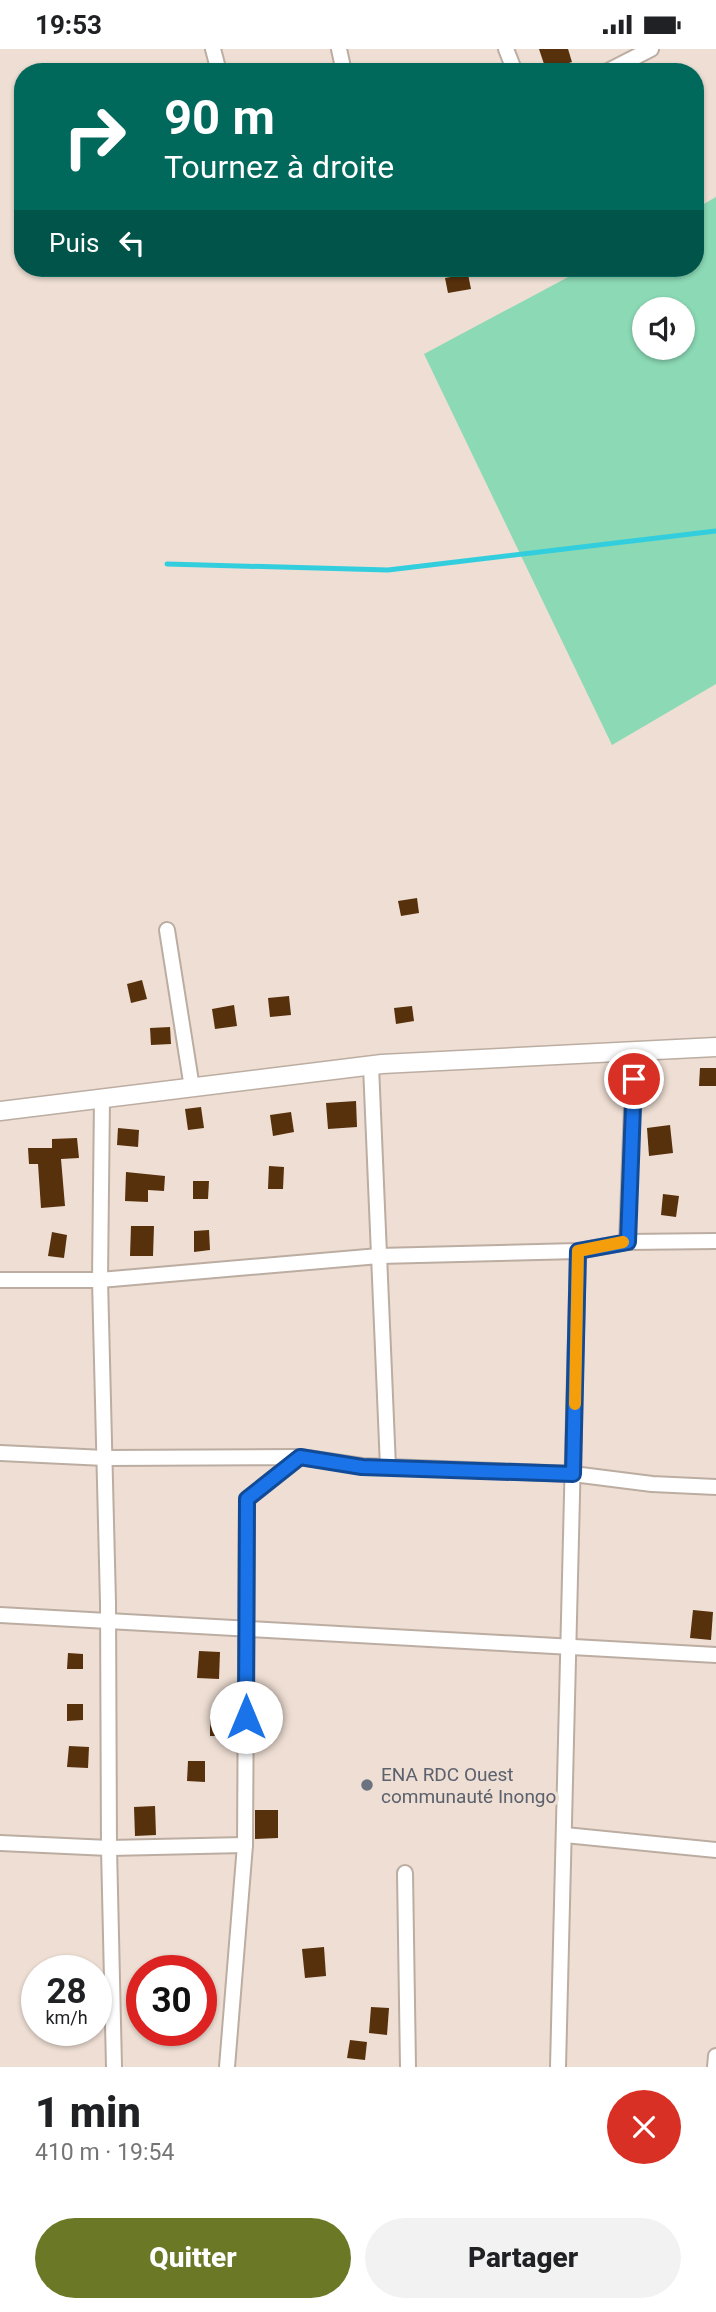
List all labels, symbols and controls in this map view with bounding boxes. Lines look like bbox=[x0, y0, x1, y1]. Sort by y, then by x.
text: 19:53 bbox=[35, 10, 102, 40]
text: 90 m bbox=[164, 89, 275, 146]
icon: right bbox=[49, 91, 140, 182]
text: Tournez à droite bbox=[164, 148, 394, 186]
icon: left bbox=[113, 224, 151, 262]
text: Puis bbox=[49, 228, 99, 258]
map controls bbox=[632, 297, 695, 360]
button: sound bbox=[632, 297, 695, 360]
pin bbox=[604, 1049, 664, 1109]
icon: arrive bbox=[615, 1060, 653, 1098]
position arrow bbox=[209, 1680, 283, 1754]
place label: ENA RDC Ouest communauté Inongo bbox=[381, 1763, 556, 1808]
marker: ENA RDC Ouest communauté Inongo bbox=[359, 1777, 375, 1793]
speed limit sign: 30 bbox=[126, 1955, 217, 2046]
text: 28 bbox=[46, 1971, 87, 2012]
text: km/h bbox=[45, 2007, 88, 2028]
text: 1 min bbox=[35, 2088, 141, 2137]
button: close bbox=[607, 2090, 681, 2164]
text: 410 m · 19:54 bbox=[35, 2139, 174, 2166]
button: Quitter bbox=[35, 2218, 351, 2298]
button: Partager bbox=[365, 2218, 681, 2298]

